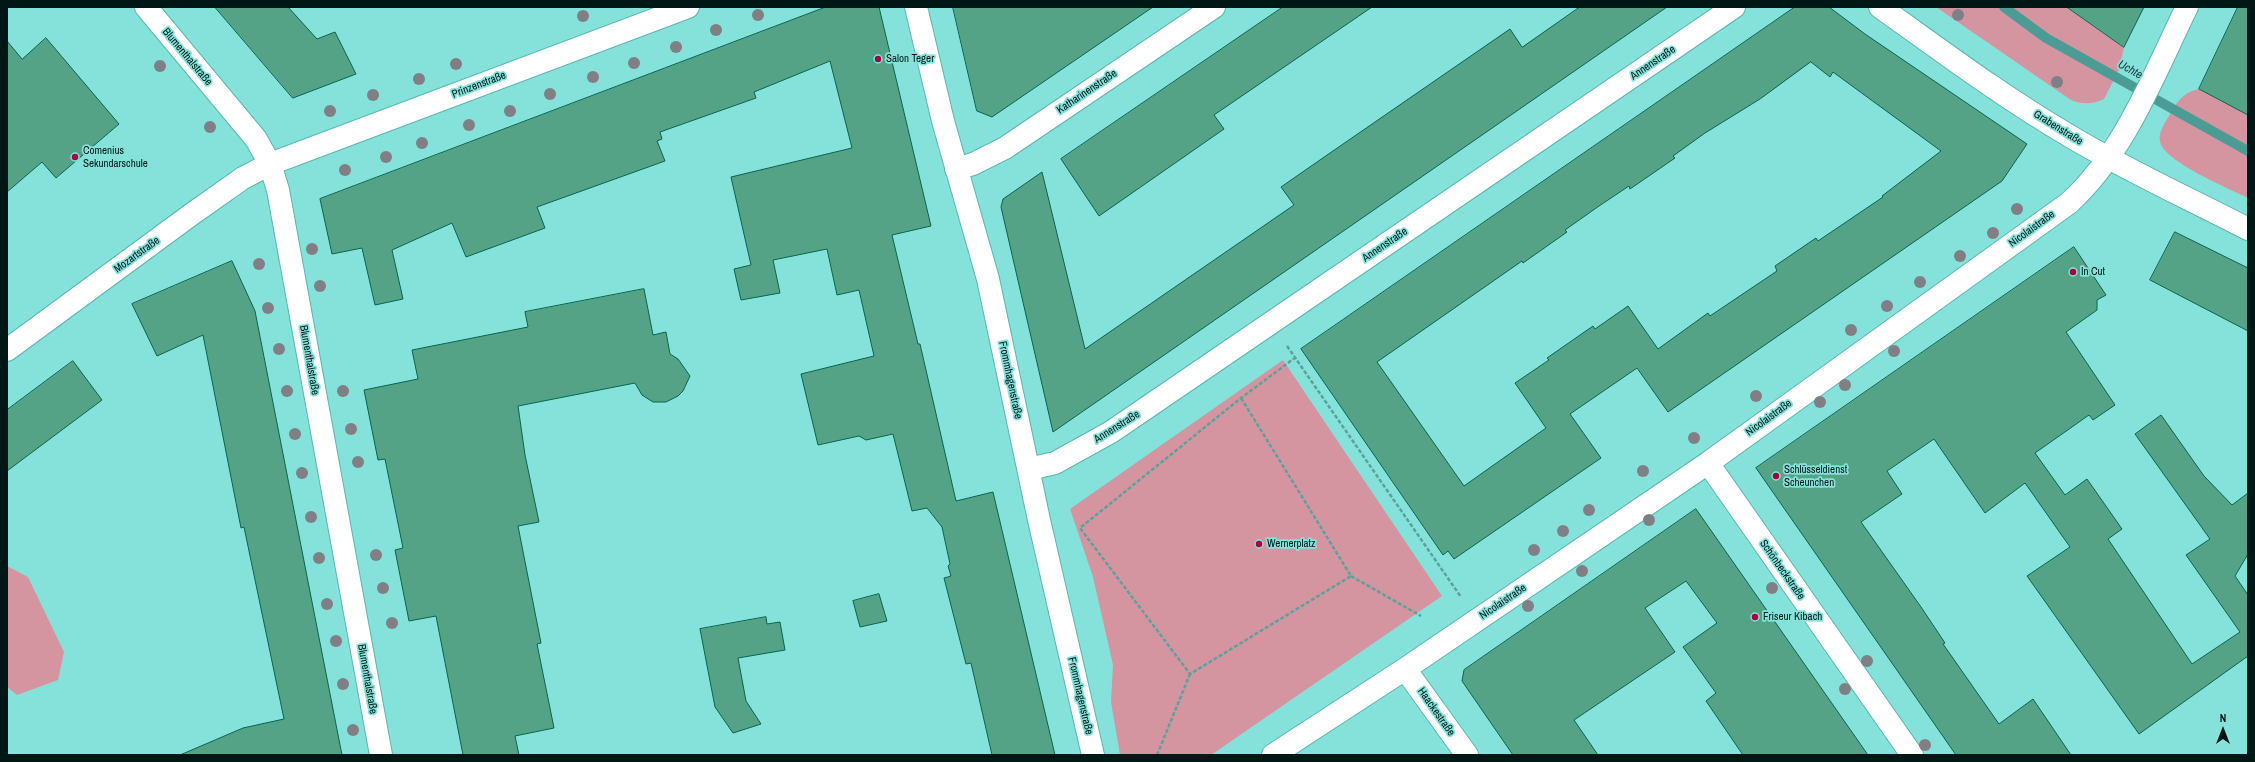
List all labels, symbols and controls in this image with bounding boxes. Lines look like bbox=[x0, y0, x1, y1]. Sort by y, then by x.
street label: Blumenthalstraße bbox=[159, 26, 215, 88]
street label: Annenstraße bbox=[1628, 43, 1678, 83]
place label: Salon Teger bbox=[886, 52, 934, 66]
marker: Salon Teger bbox=[873, 54, 883, 64]
water label: Uchte bbox=[2115, 57, 2145, 83]
street label: Katharinenstraße bbox=[1054, 67, 1120, 117]
street label: Prinzenstraße bbox=[450, 69, 508, 101]
street label: Grabenstraße bbox=[2031, 108, 2085, 148]
place label: Comenius Sekundarschule bbox=[83, 144, 148, 170]
marker: Comenius Sekundarschule bbox=[70, 152, 80, 162]
street label: Nicolaistraße bbox=[2006, 208, 2058, 250]
street label: Annenstraße bbox=[1360, 225, 1410, 265]
street label: Mozartstraße bbox=[112, 234, 162, 276]
place label: In Cut bbox=[2081, 265, 2105, 279]
marker: In Cut bbox=[2068, 267, 2078, 277]
street label: Blumenthalstraße bbox=[296, 324, 322, 396]
street label: Frommhagenstraße bbox=[995, 340, 1025, 420]
street label: Nicolaistraße bbox=[1743, 397, 1795, 439]
street label: Annenstraße bbox=[1092, 408, 1142, 446]
place label: Schlüsseldienst Scheunchen bbox=[1784, 463, 1847, 489]
marker: Schlüsseldienst Scheunchen bbox=[1771, 471, 1781, 481]
place label: Wernerplatz bbox=[1267, 537, 1315, 551]
street label: Schönbeckstraße bbox=[1756, 537, 1808, 603]
marker: Wernerplatz bbox=[1254, 539, 1264, 549]
street label: Nicolaistraße bbox=[1477, 582, 1529, 622]
place label: Friseur Kibach bbox=[1763, 610, 1822, 624]
marker: Friseur Kibach bbox=[1750, 612, 1760, 622]
street label: Blumenthalstraße bbox=[354, 643, 380, 715]
street label: Frommhagenstraße bbox=[1065, 656, 1095, 736]
street label: Haackestraße bbox=[1414, 685, 1458, 739]
north arrow bbox=[2203, 710, 2243, 750]
text: N bbox=[2220, 711, 2226, 725]

